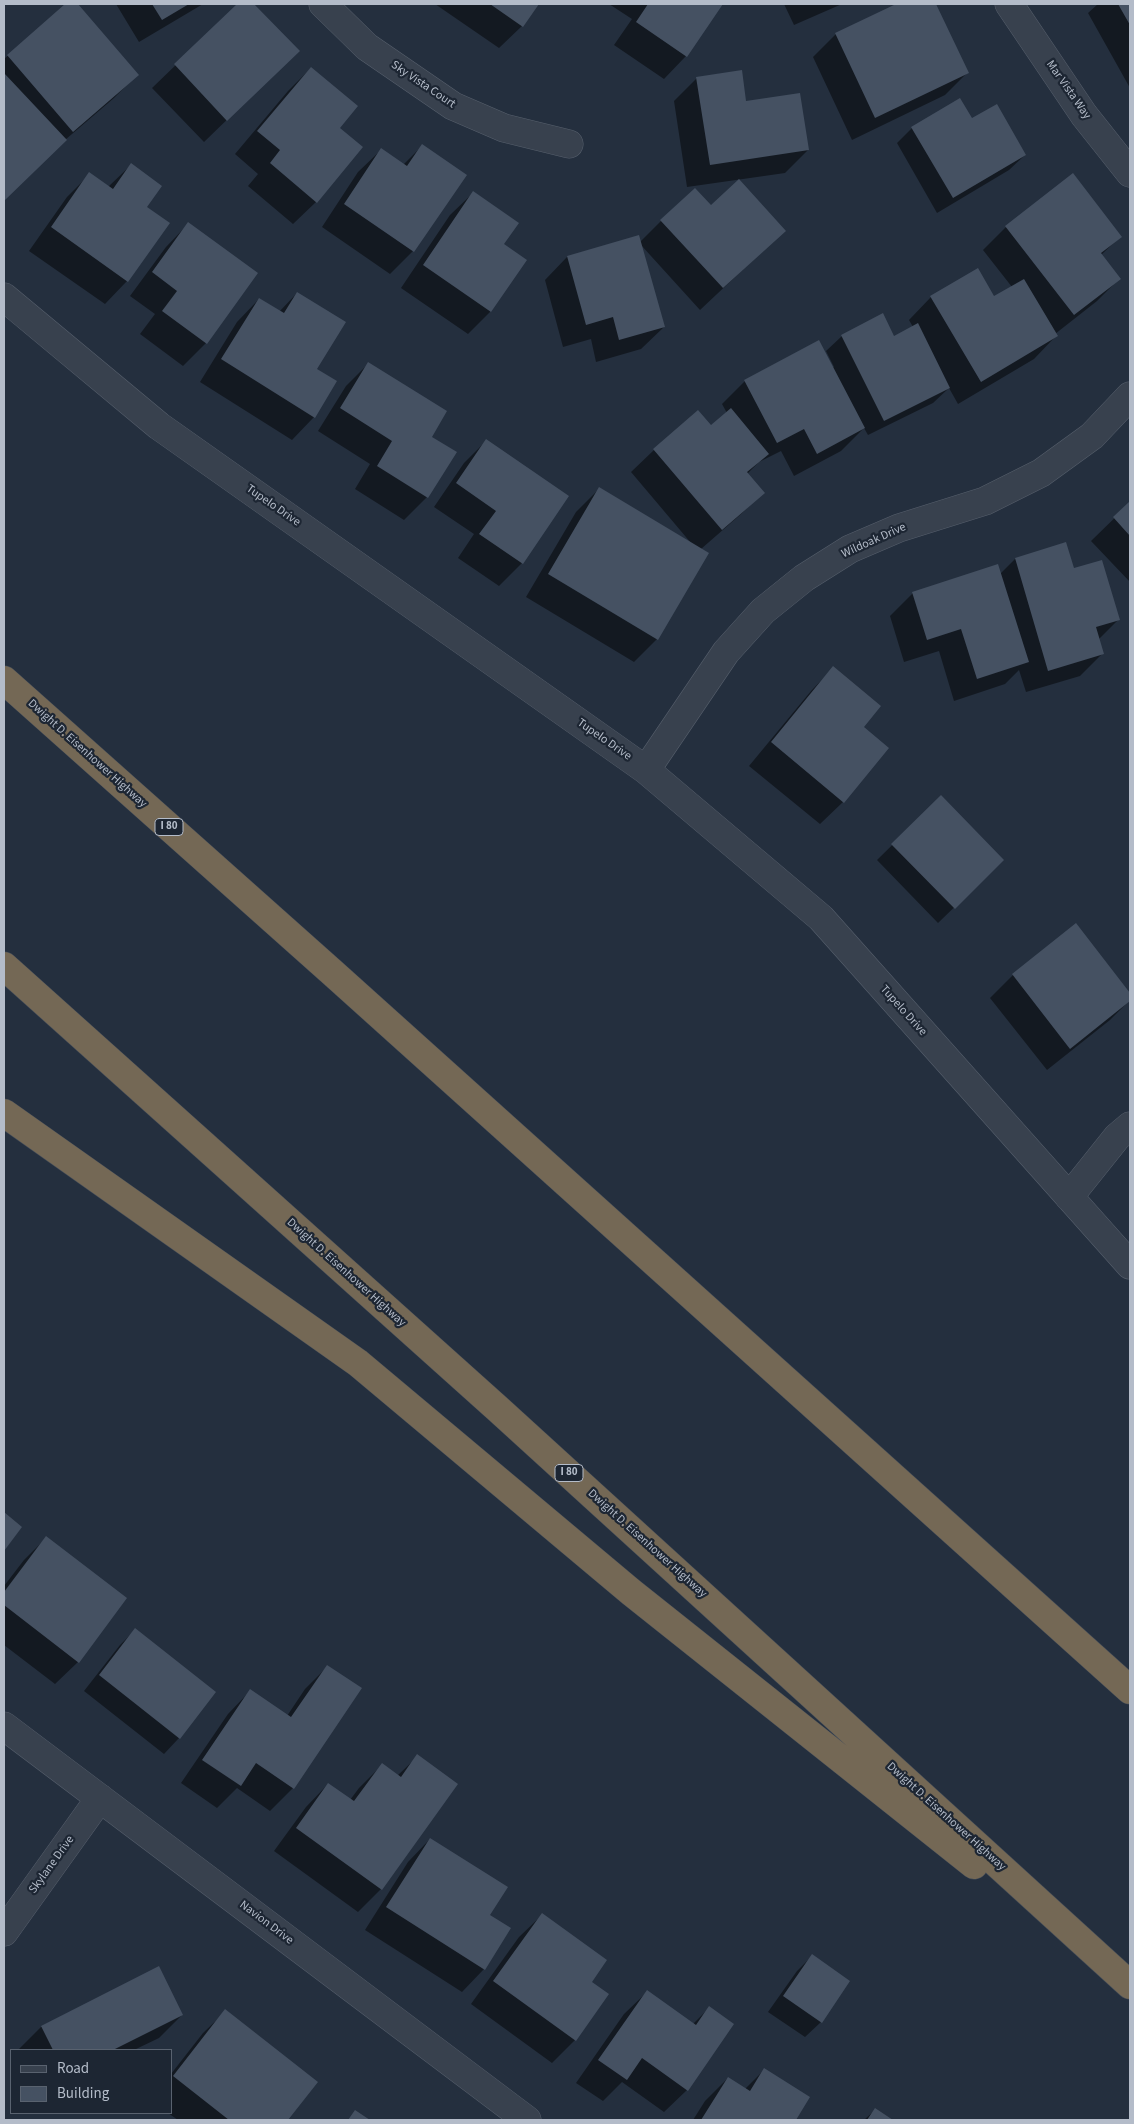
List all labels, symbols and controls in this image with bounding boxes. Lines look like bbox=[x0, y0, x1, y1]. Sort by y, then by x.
street label: Sky Vista Court bbox=[388, 58, 458, 112]
street label: Mar Vista Way bbox=[1042, 58, 1094, 122]
street label: Tupelo Drive bbox=[243, 482, 303, 530]
street label: Wildoak Drive bbox=[840, 520, 908, 562]
street label: Dwight D. Eisenhower Highway bbox=[25, 697, 149, 811]
street label: Tupelo Drive bbox=[574, 716, 634, 764]
road number: I 80 bbox=[155, 819, 183, 836]
street label: Tupelo Drive bbox=[877, 983, 929, 1039]
street label: Dwight D. Eisenhower Highway bbox=[284, 1216, 408, 1330]
road number: I 80 bbox=[555, 1465, 583, 1482]
street label: Dwight D. Eisenhower Highway bbox=[585, 1487, 709, 1601]
street label: Dwight D. Eisenhower Highway bbox=[884, 1760, 1008, 1874]
street label: Skylane Drive bbox=[26, 1833, 78, 1897]
street label: Navion Drive bbox=[236, 1898, 296, 1948]
legend bbox=[10, 2049, 172, 2114]
text: Road bbox=[57, 2058, 89, 2079]
text: Building bbox=[57, 2083, 109, 2104]

